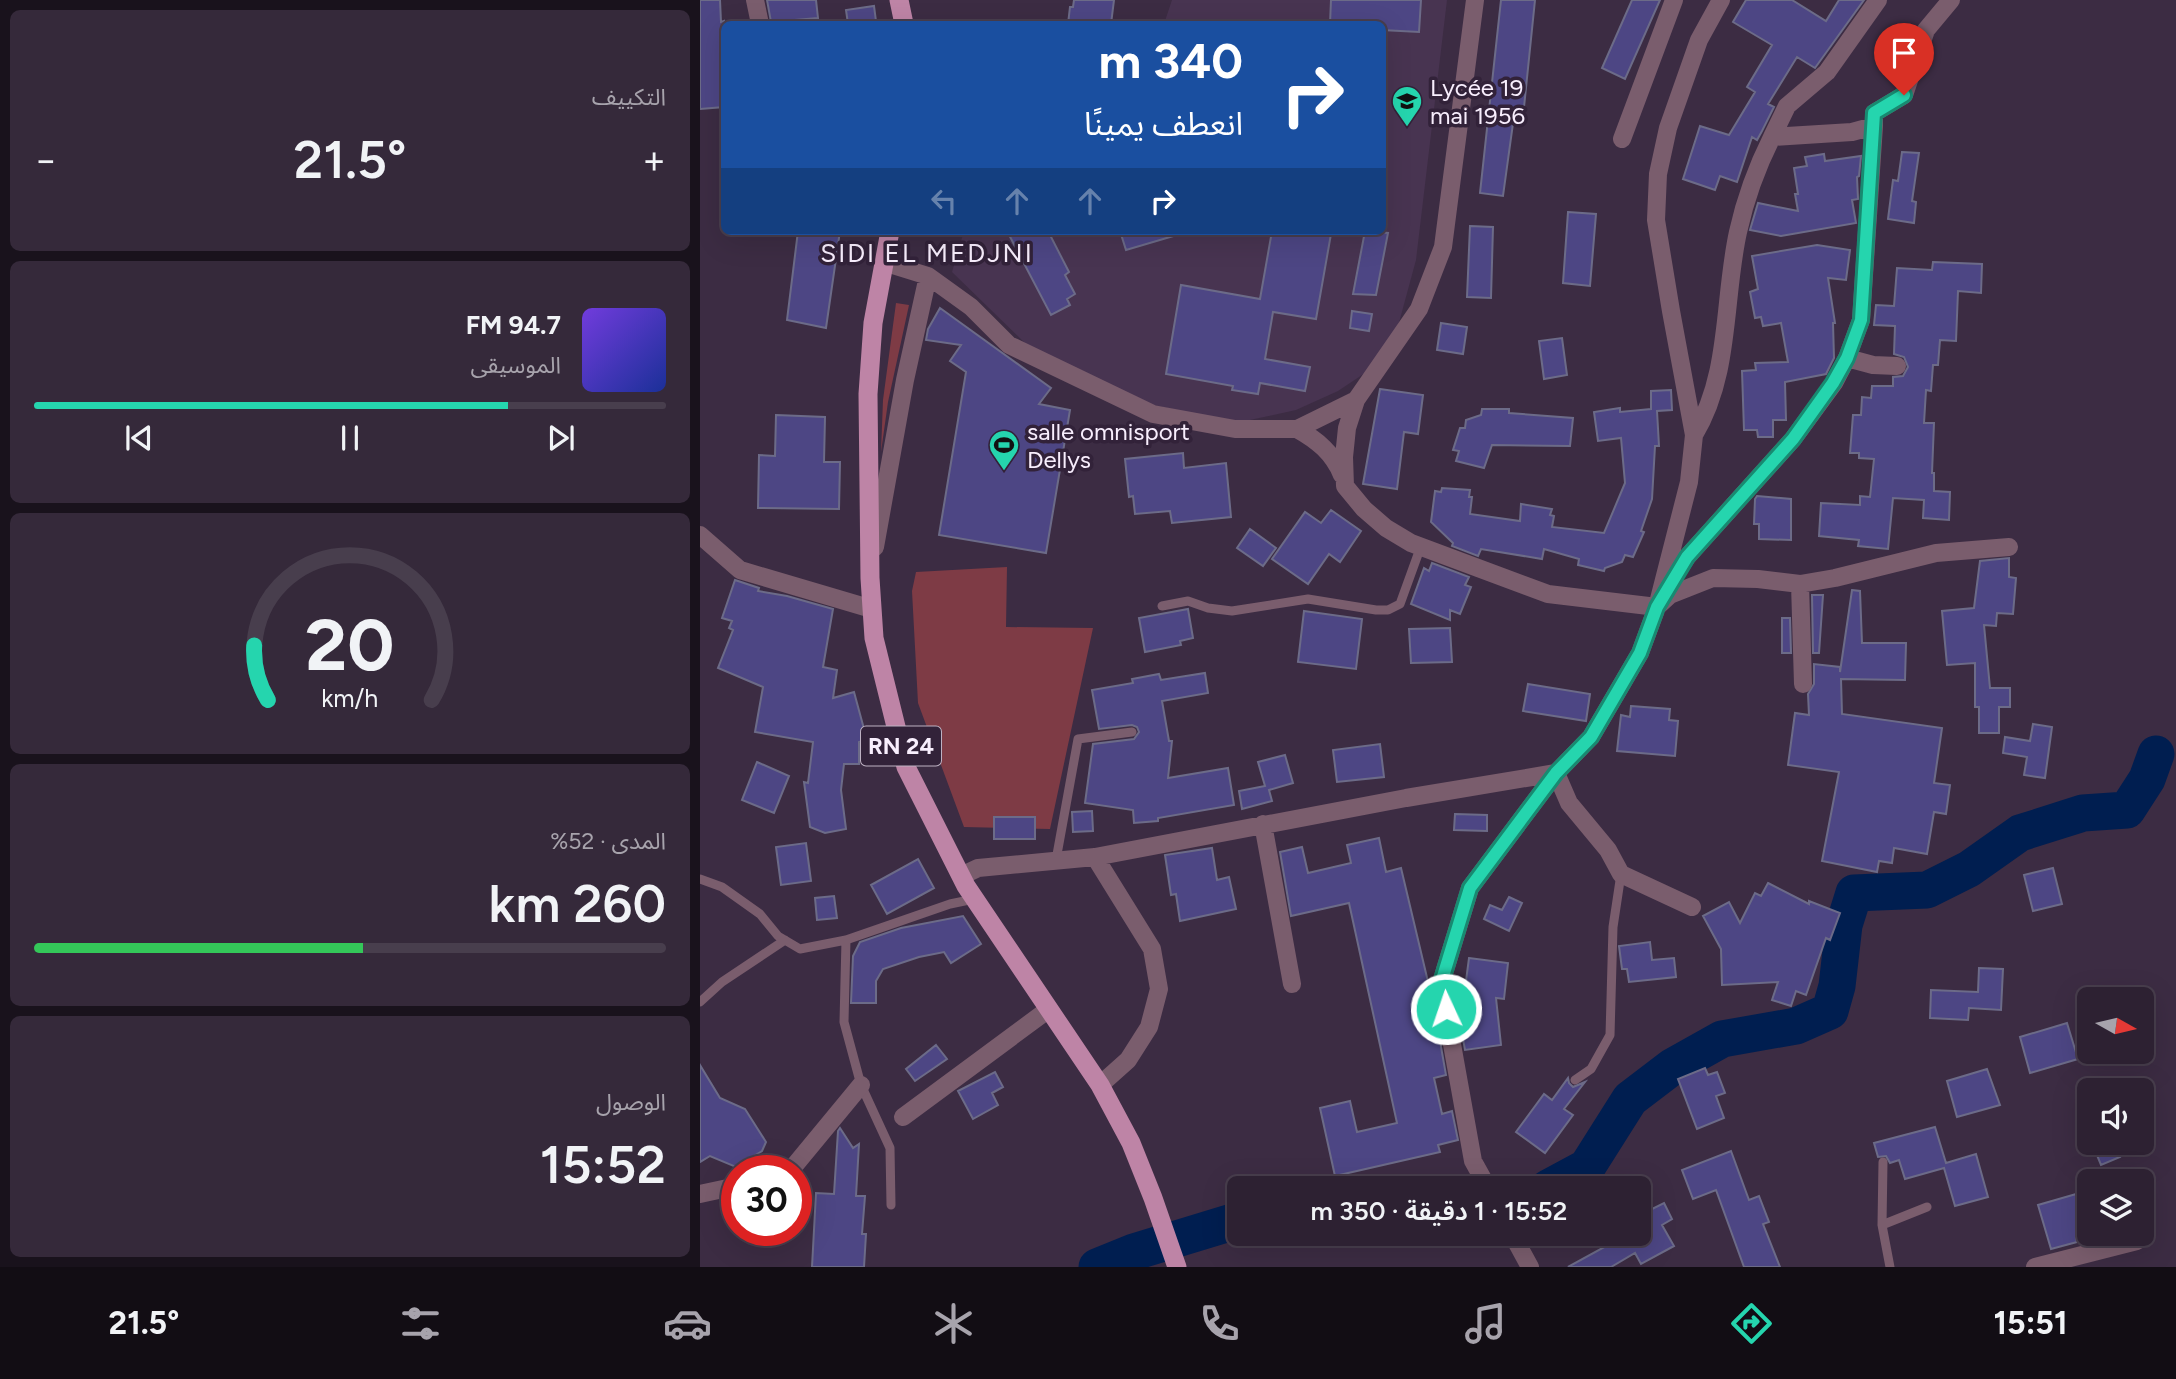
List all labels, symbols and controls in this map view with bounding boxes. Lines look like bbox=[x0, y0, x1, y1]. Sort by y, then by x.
pin bbox=[1874, 23, 1934, 95]
text: 340 m bbox=[1099, 31, 1243, 90]
icon: arrive bbox=[1885, 34, 1923, 72]
icon: right bbox=[1267, 49, 1358, 140]
place label: Lycée 19 mai 1956 bbox=[1430, 73, 1525, 130]
text: التكييف bbox=[592, 83, 666, 111]
school or university icon: Lycée 19 mai 1956 bbox=[1390, 84, 1424, 128]
text: انعطف يمينًا bbox=[1084, 105, 1243, 143]
text: 21.5° bbox=[293, 129, 407, 191]
text: − bbox=[34, 137, 58, 183]
text: + bbox=[642, 137, 666, 183]
icon: left bbox=[925, 182, 963, 220]
icon: ahead bbox=[998, 182, 1036, 220]
icon: ahead bbox=[1071, 182, 1109, 220]
icon: right bbox=[1144, 182, 1182, 220]
district label: SIDI EL MEDJNI bbox=[820, 237, 1034, 269]
text: 94.7 FM bbox=[466, 309, 561, 341]
text: الموسيقى bbox=[470, 351, 561, 379]
place label: salle omnisport Dellys bbox=[1027, 417, 1190, 474]
icon: previous bbox=[120, 419, 158, 457]
icon: pause bbox=[331, 419, 369, 457]
icon: next bbox=[542, 419, 580, 457]
sports icon: salle omnisport Dellys bbox=[987, 428, 1021, 472]
text: 20 bbox=[305, 601, 395, 688]
text: km/h bbox=[321, 682, 379, 712]
road number: RN 24 bbox=[861, 726, 941, 766]
text: المدى · 52% bbox=[550, 827, 666, 855]
text: 260 km bbox=[489, 873, 666, 935]
position arrow bbox=[1409, 972, 1483, 1046]
north arrow bbox=[2077, 987, 2154, 1064]
map controls bbox=[2077, 987, 2154, 1246]
button: sound bbox=[2077, 1078, 2154, 1155]
text: الوصول bbox=[596, 1088, 666, 1116]
text: 15:52 bbox=[540, 1134, 666, 1196]
speed limit sign: 30 bbox=[721, 1155, 812, 1246]
button: layers bbox=[2077, 1169, 2154, 1246]
text: 15:52 · 1 دقيقة · 350 m bbox=[1311, 1195, 1567, 1227]
icon: filters bbox=[396, 1299, 445, 1348]
icon: car bbox=[663, 1299, 712, 1348]
icon: climate bbox=[929, 1299, 978, 1348]
icon: phone bbox=[1195, 1299, 1244, 1348]
icon: music bbox=[1461, 1299, 1510, 1348]
icon: directions bbox=[1727, 1299, 1776, 1348]
text: 21.5° bbox=[109, 1304, 179, 1342]
text: 15:51 bbox=[1994, 1304, 2067, 1342]

